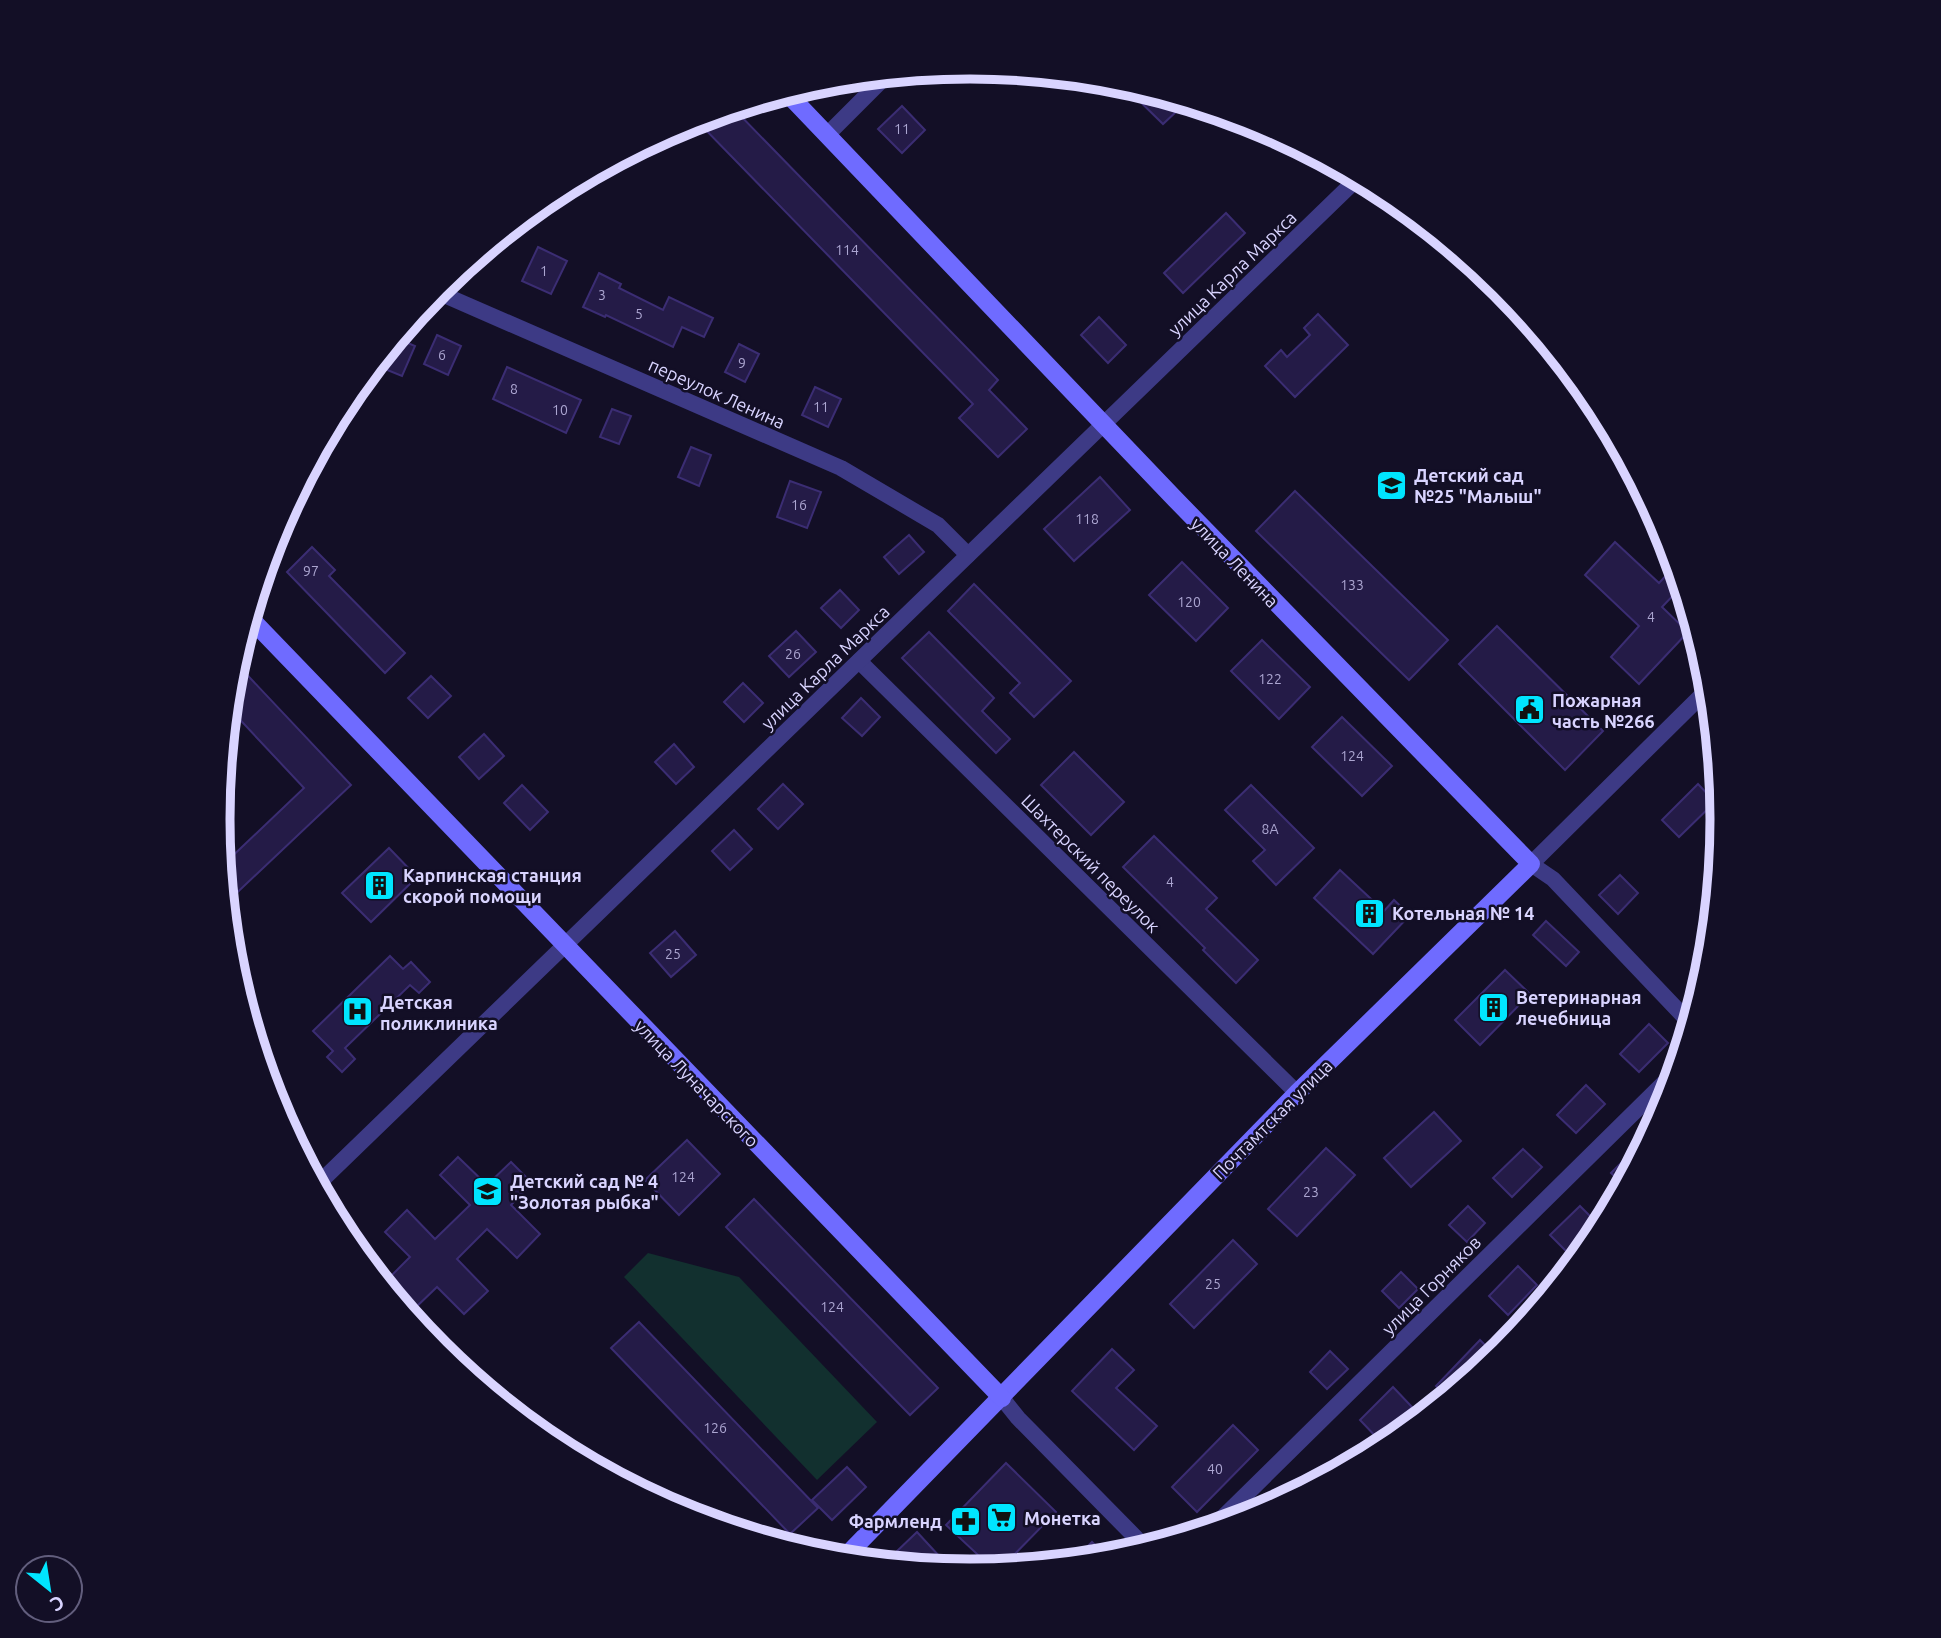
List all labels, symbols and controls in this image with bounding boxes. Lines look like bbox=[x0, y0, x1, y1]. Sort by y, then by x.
house number: 11 bbox=[894, 121, 910, 137]
street label: улица Карла Маркса bbox=[1164, 207, 1300, 339]
house number: 114 bbox=[835, 242, 859, 258]
house number: 1 bbox=[540, 263, 548, 279]
house number: 3 bbox=[598, 287, 606, 303]
house number: 5 bbox=[635, 306, 643, 322]
house number: 6 bbox=[438, 347, 446, 363]
street label: переулок Ленина bbox=[646, 354, 788, 432]
house number: 9 bbox=[738, 355, 746, 371]
house number: 8 bbox=[510, 381, 518, 397]
house number: 11 bbox=[813, 399, 829, 415]
house number: 10 bbox=[552, 402, 568, 418]
place label: Детский сад №25 "Малыш" bbox=[1414, 465, 1541, 506]
school or university icon: Детский сад №25 "Малыш" bbox=[1374, 468, 1408, 502]
house number: 16 bbox=[791, 497, 807, 513]
house number: 118 bbox=[1075, 511, 1099, 527]
street label: улица Ленина bbox=[1187, 513, 1283, 611]
house number: 97 bbox=[303, 563, 319, 579]
house number: 133 bbox=[1340, 577, 1364, 593]
house number: 120 bbox=[1177, 594, 1201, 610]
street label: улица Карла Маркса bbox=[757, 601, 893, 733]
house number: 4 bbox=[1647, 609, 1655, 625]
house number: 26 bbox=[785, 646, 801, 662]
house number: 122 bbox=[1258, 671, 1282, 687]
place label: Пожарная часть №266 bbox=[1552, 690, 1655, 731]
public building icon: Пожарная часть №266 bbox=[1512, 693, 1546, 727]
house number: 124 bbox=[1340, 748, 1364, 764]
street label: Шахтерский переулок bbox=[1018, 790, 1164, 936]
house number: 8А bbox=[1262, 821, 1279, 837]
place label: Карпинская станция скорой помощи bbox=[403, 865, 582, 906]
building icon: Карпинская станция скорой помощи bbox=[363, 868, 397, 902]
house number: 4 bbox=[1166, 874, 1174, 890]
building icon: Котельная № 14 bbox=[1352, 896, 1386, 930]
place label: Котельная № 14 bbox=[1392, 903, 1534, 923]
house number: 25 bbox=[665, 946, 681, 962]
place label: Ветеринарная лечебница bbox=[1516, 987, 1641, 1028]
building icon: Ветеринарная лечебница bbox=[1476, 990, 1510, 1024]
place label: Детская поликлиника bbox=[380, 992, 498, 1033]
hospital icon: Детская поликлиника bbox=[340, 995, 374, 1029]
street label: улица Луначарского bbox=[631, 1015, 763, 1151]
street label: Почтамтская улица bbox=[1208, 1055, 1336, 1183]
house number: 124 bbox=[671, 1169, 695, 1185]
place label: Детский сад № 4 "Золотая рыбка" bbox=[510, 1171, 659, 1212]
school or university icon: Детский сад № 4 "Золотая рыбка" bbox=[470, 1174, 504, 1208]
house number: 23 bbox=[1303, 1184, 1319, 1200]
street label: улица Горняков bbox=[1378, 1232, 1484, 1338]
house number: 25 bbox=[1205, 1276, 1221, 1292]
house number: 124 bbox=[820, 1299, 844, 1315]
house number: 126 bbox=[703, 1420, 727, 1436]
house number: 40 bbox=[1207, 1461, 1223, 1477]
supermarket icon: Монетка bbox=[984, 1501, 1018, 1535]
pharmacy icon: Фармленд bbox=[948, 1504, 982, 1538]
place label: Монетка bbox=[1024, 1508, 1101, 1528]
place label: Фармленд bbox=[848, 1511, 942, 1531]
north arrow bbox=[14, 1554, 84, 1624]
text: С bbox=[47, 1591, 68, 1616]

